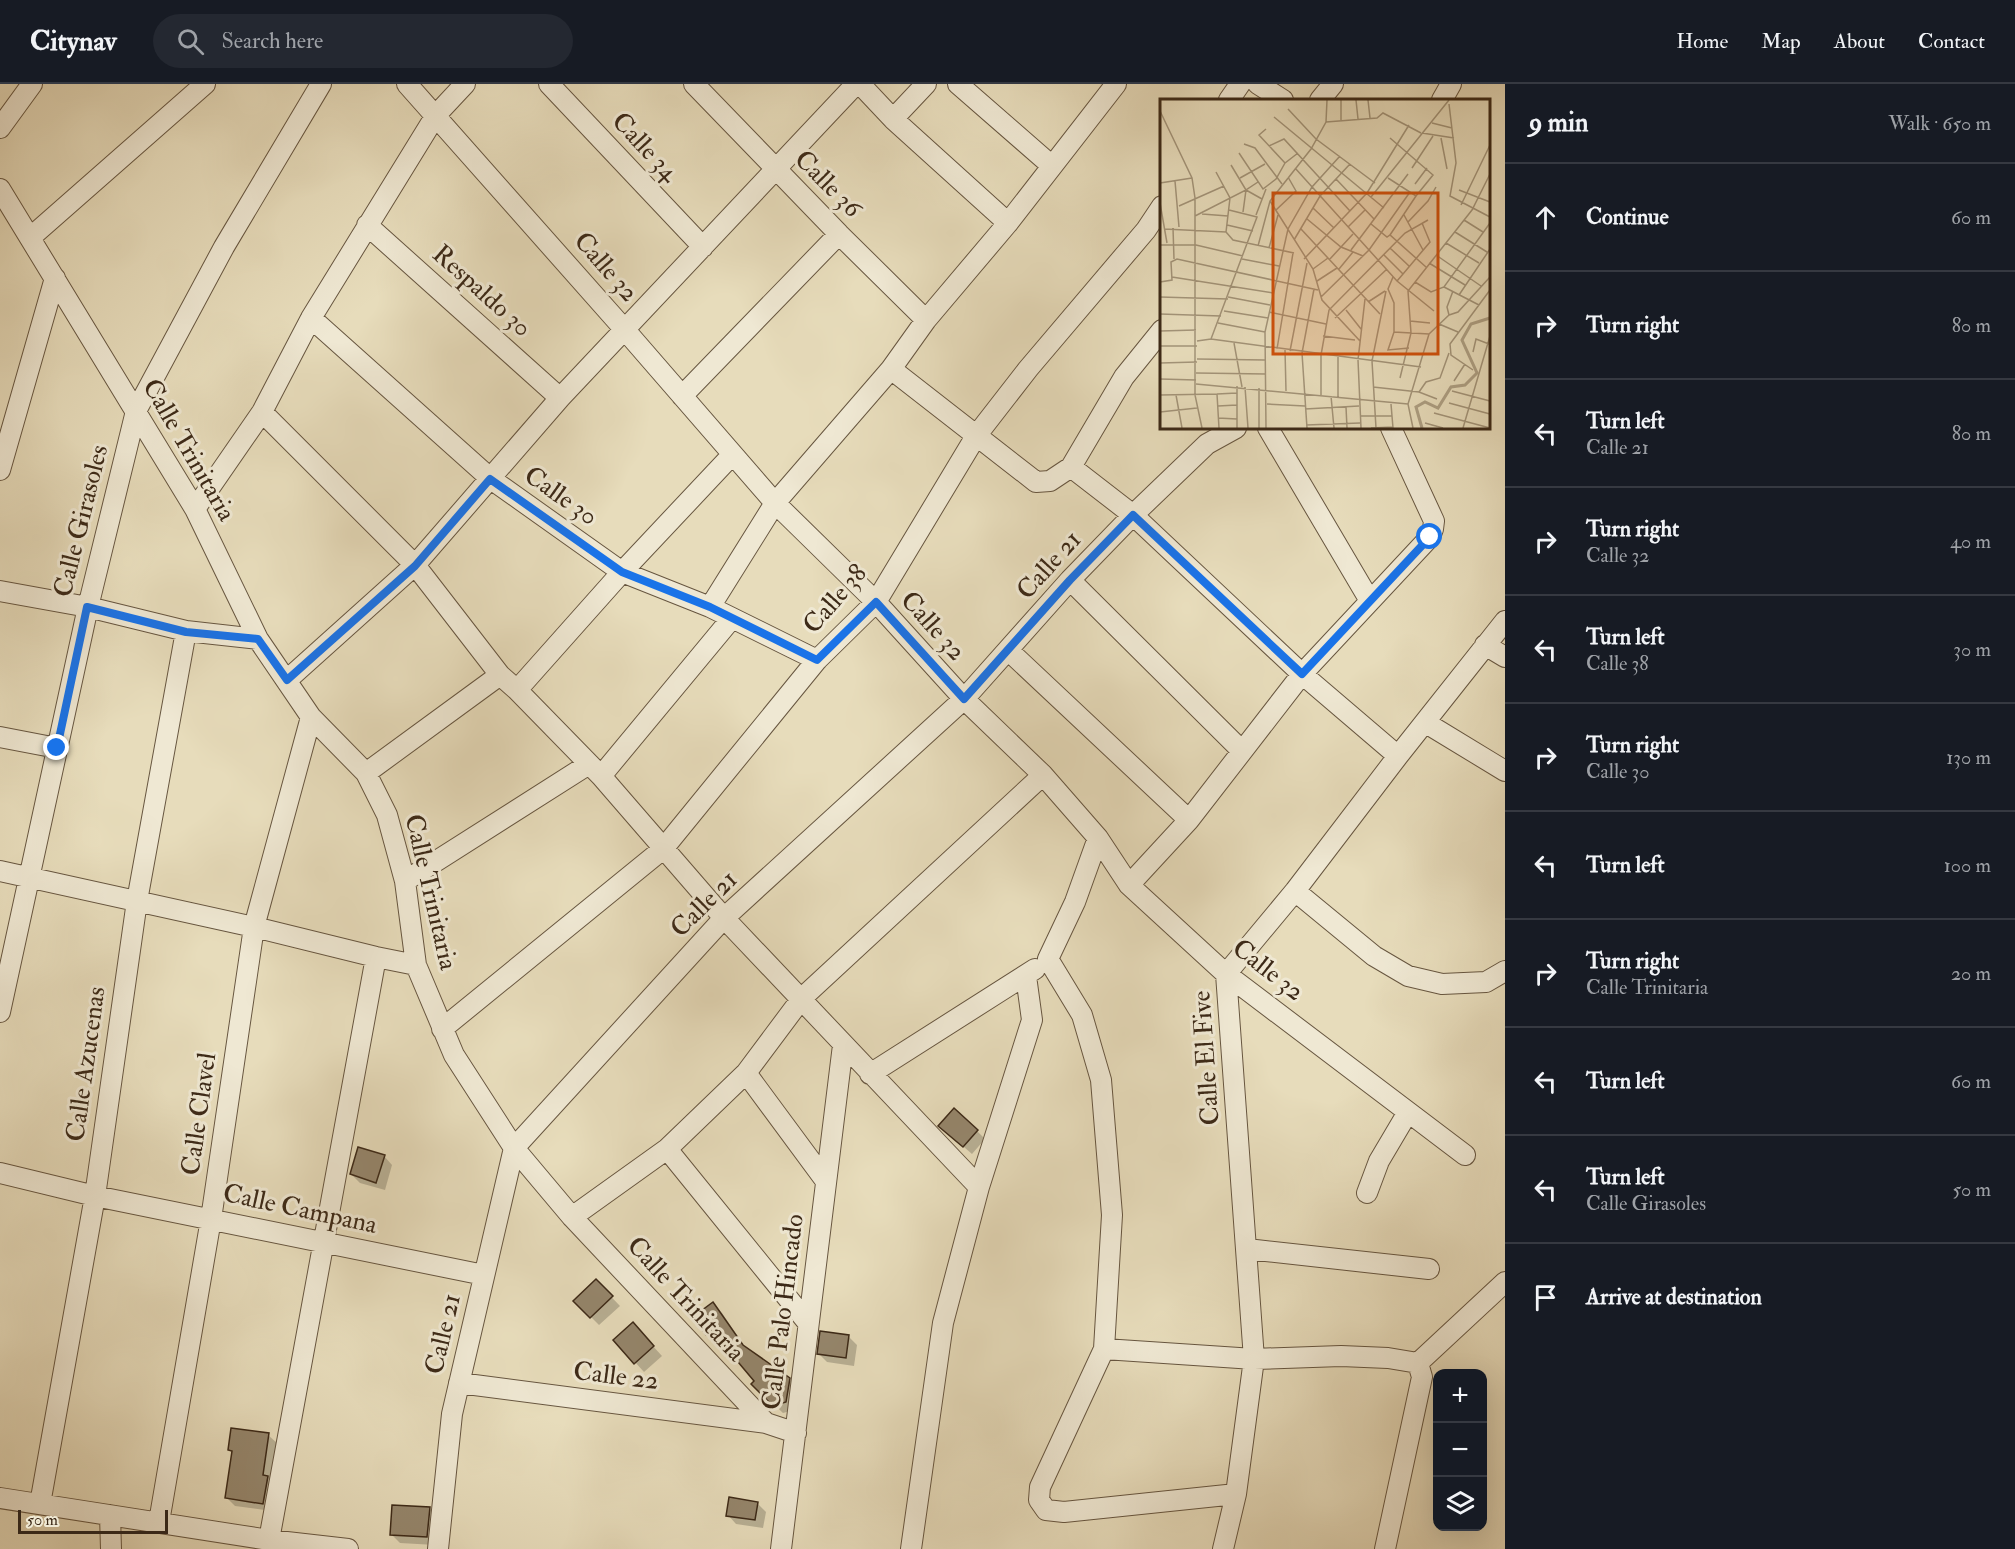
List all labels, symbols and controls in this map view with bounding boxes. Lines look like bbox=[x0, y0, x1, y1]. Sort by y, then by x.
search box bbox=[153, 14, 573, 68]
text: Citynav bbox=[30, 24, 117, 59]
icon: search bbox=[174, 25, 207, 58]
text: Search here bbox=[222, 27, 323, 55]
text: Home bbox=[1676, 28, 1728, 55]
text: Map bbox=[1761, 28, 1801, 55]
text: About bbox=[1834, 28, 1885, 55]
text: Contact bbox=[1918, 28, 1985, 55]
inset map bbox=[1160, 99, 1490, 429]
street label: Calle 34 bbox=[605, 106, 686, 189]
text: 9 min bbox=[1529, 107, 1588, 139]
text: Walk · 650 m bbox=[1888, 111, 1991, 136]
street label: Calle 36 bbox=[788, 144, 870, 226]
icon: ahead bbox=[1529, 201, 1562, 234]
text: Continue bbox=[1586, 203, 1669, 231]
text: 60 m bbox=[1951, 205, 1991, 230]
street label: Calle 32 bbox=[567, 225, 645, 309]
street label: Respaldo 30 bbox=[425, 238, 538, 345]
icon: right bbox=[1529, 309, 1562, 342]
text: Turn right bbox=[1586, 311, 1679, 339]
text: 80 m bbox=[1952, 313, 1991, 338]
street label: Calle Trinitaria bbox=[135, 373, 243, 527]
text: Turn left bbox=[1586, 407, 1665, 435]
icon: left bbox=[1529, 417, 1562, 450]
text: 80 m bbox=[1952, 421, 1991, 446]
text: Calle 21 bbox=[1586, 435, 1649, 460]
street label: Calle Girasoles bbox=[47, 441, 115, 601]
street label: Calle 30 bbox=[518, 459, 604, 533]
text: Turn right bbox=[1586, 515, 1679, 543]
route start bbox=[1416, 523, 1442, 549]
street label: Calle 21 bbox=[1010, 524, 1088, 606]
icon: right bbox=[1529, 525, 1562, 558]
text: 40 m bbox=[1950, 529, 1991, 554]
text: Calle 32 bbox=[1586, 543, 1649, 568]
street label: Calle 38 bbox=[796, 558, 874, 640]
street label: Calle 32 bbox=[894, 585, 972, 667]
text: Turn left bbox=[1586, 623, 1665, 651]
icon: left bbox=[1529, 633, 1562, 666]
text: 30 m bbox=[1953, 637, 1991, 662]
text: Calle 38 bbox=[1586, 651, 1649, 676]
text: Turn right bbox=[1586, 731, 1679, 759]
route end bbox=[43, 734, 69, 760]
icon: right bbox=[1529, 741, 1562, 774]
text: 130 m bbox=[1946, 745, 1991, 770]
text: Calle 30 bbox=[1586, 759, 1649, 784]
street label: Calle Trinitaria bbox=[398, 811, 465, 973]
icon: left bbox=[1529, 849, 1562, 882]
text: Turn left bbox=[1586, 851, 1665, 879]
text: 100 m bbox=[1944, 853, 1991, 878]
street label: Calle 21 bbox=[664, 864, 744, 944]
street label: Calle 32 bbox=[1226, 932, 1310, 1008]
text: Turn right bbox=[1586, 947, 1679, 975]
icon: right bbox=[1529, 957, 1562, 990]
text: 20 m bbox=[1951, 961, 1991, 986]
text: Calle Trinitaria bbox=[1586, 975, 1708, 1000]
street label: Calle Azucenas bbox=[59, 984, 113, 1144]
street label: Calle El Five bbox=[1185, 990, 1227, 1126]
street label: Calle Clavel bbox=[175, 1050, 223, 1177]
icon: left bbox=[1529, 1065, 1562, 1098]
text: Turn left bbox=[1586, 1067, 1665, 1095]
text: 60 m bbox=[1951, 1069, 1991, 1094]
text: Turn left bbox=[1586, 1163, 1665, 1191]
icon: left bbox=[1529, 1173, 1562, 1206]
street label: Calle Campana bbox=[220, 1177, 380, 1242]
text: 50 m bbox=[1952, 1177, 1991, 1202]
text: Calle Girasoles bbox=[1586, 1191, 1706, 1216]
street label: Calle Palo Hincado bbox=[755, 1212, 811, 1412]
street label: Calle Trinitaria bbox=[620, 1230, 752, 1368]
icon: arrive bbox=[1529, 1281, 1562, 1314]
text: Arrive at destination bbox=[1586, 1283, 1762, 1311]
street label: Calle 21 bbox=[418, 1291, 468, 1377]
street label: Calle 22 bbox=[572, 1355, 660, 1397]
map controls bbox=[1433, 1369, 1487, 1531]
button: + bbox=[1433, 1369, 1487, 1423]
button: − bbox=[1433, 1423, 1487, 1477]
button: layers bbox=[1433, 1477, 1487, 1531]
scale bar bbox=[18, 1507, 168, 1534]
text: 50 m bbox=[27, 1510, 58, 1530]

